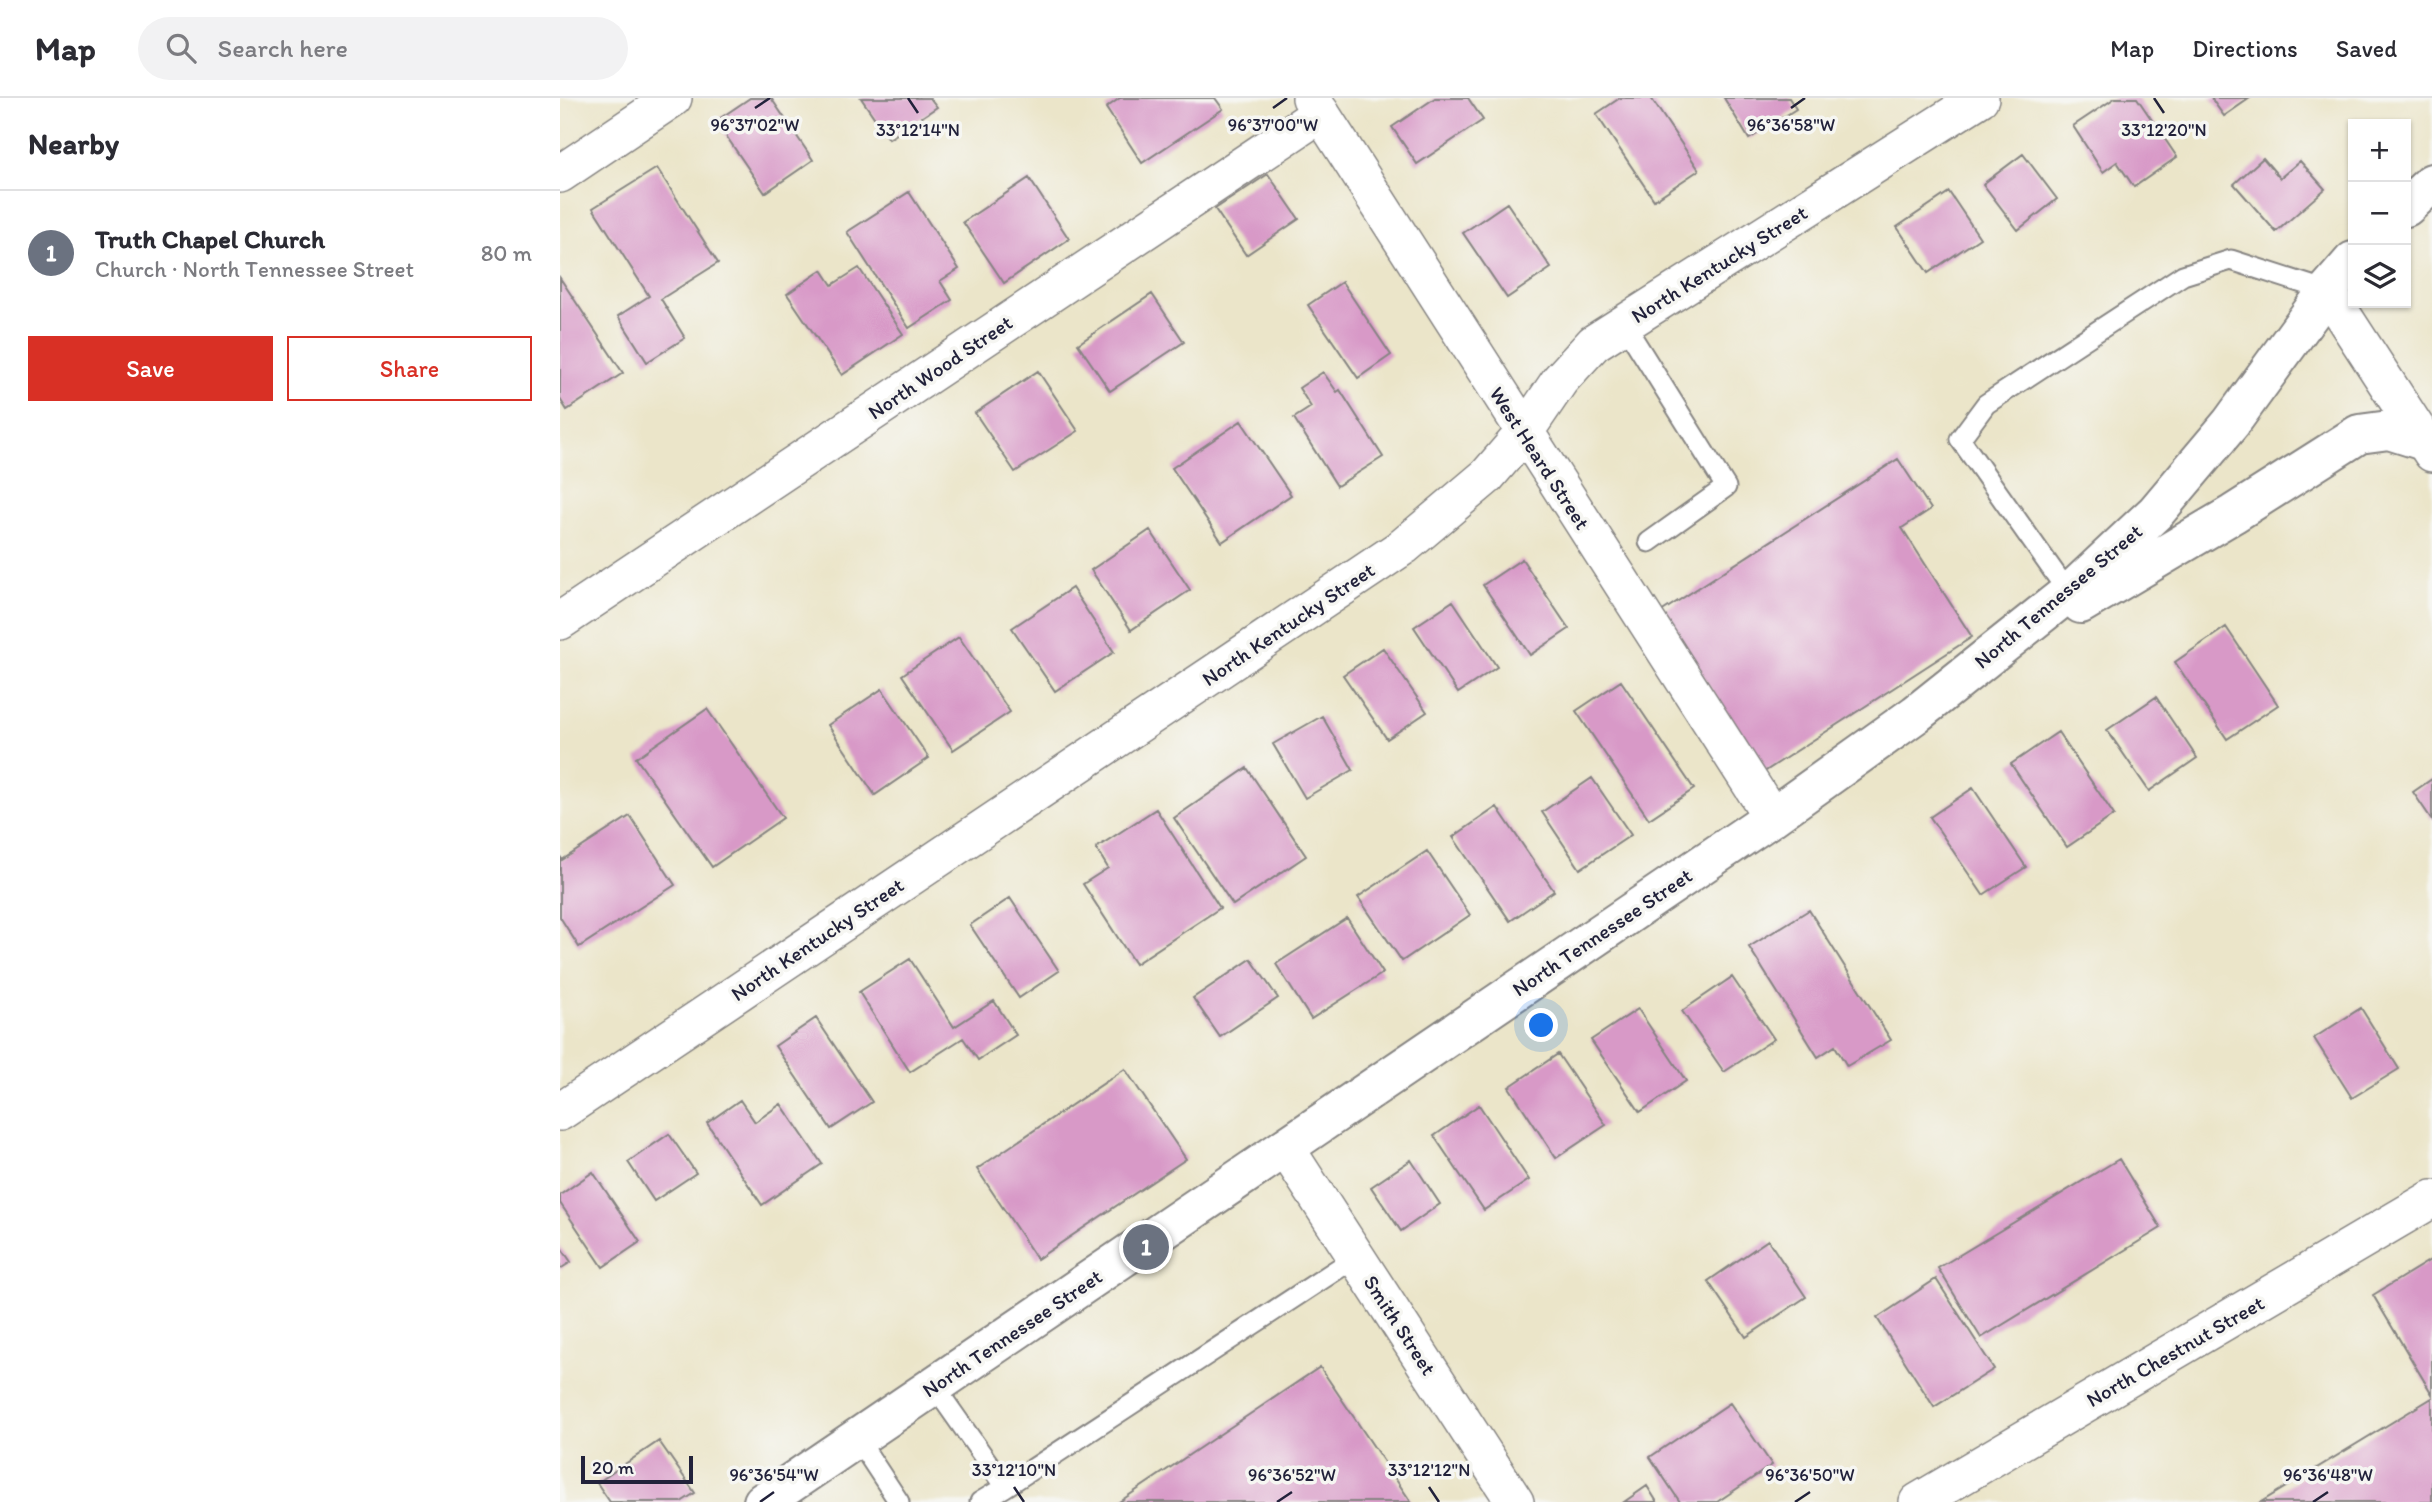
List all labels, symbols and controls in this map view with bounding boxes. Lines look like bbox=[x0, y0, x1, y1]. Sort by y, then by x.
search box bbox=[138, 17, 628, 80]
text: Map bbox=[35, 29, 96, 68]
icon: search bbox=[162, 29, 200, 67]
text: Search here bbox=[218, 32, 348, 64]
text: Map bbox=[2110, 34, 2154, 63]
text: Directions bbox=[2192, 34, 2298, 63]
text: Saved bbox=[2336, 34, 2397, 63]
text: 96°37'02"W bbox=[711, 114, 799, 136]
text: 96°37'00"W bbox=[1228, 114, 1318, 136]
text: 96°36'58"W bbox=[1747, 114, 1835, 136]
text: 33°12'14"N bbox=[876, 119, 960, 141]
text: 33°12'20"N bbox=[2121, 119, 2207, 141]
map controls bbox=[2348, 119, 2411, 308]
button: + bbox=[2348, 119, 2411, 182]
text: Nearby bbox=[28, 125, 119, 162]
button: − bbox=[2348, 182, 2411, 245]
street label: North Kentucky Street bbox=[1626, 200, 1812, 328]
text: Truth Chapel Church bbox=[95, 223, 325, 255]
text: 1 bbox=[46, 239, 56, 267]
text: 80 m bbox=[481, 239, 532, 267]
button: layers bbox=[2348, 245, 2411, 308]
text: Church · North Tennessee Street bbox=[95, 255, 414, 283]
street label: North Wood Street bbox=[863, 309, 1017, 424]
button: Save bbox=[28, 336, 273, 401]
button: Share bbox=[287, 336, 532, 401]
street label: West Heard Street bbox=[1485, 382, 1596, 534]
street label: North Tennessee Street bbox=[1969, 518, 2147, 674]
street label: North Kentucky Street bbox=[1197, 557, 1379, 691]
street label: North Tennessee Street bbox=[1507, 862, 1697, 1001]
street label: North Kentucky Street bbox=[726, 872, 908, 1006]
your location bbox=[1524, 1008, 1558, 1042]
pin: 1 bbox=[1123, 1221, 1169, 1273]
street label: North Tennessee Street bbox=[917, 1263, 1107, 1402]
street label: Smith Street bbox=[1358, 1270, 1442, 1380]
street label: North Chestnut Street bbox=[2082, 1290, 2268, 1412]
scale bar bbox=[581, 1453, 693, 1485]
text: 20 m bbox=[592, 1456, 634, 1479]
text: 33°12'10"N bbox=[972, 1459, 1056, 1481]
text: 33°12'12"N bbox=[1388, 1459, 1470, 1481]
text: 96°36'54"W bbox=[729, 1464, 819, 1486]
text: 96°36'52"W bbox=[1248, 1464, 1336, 1486]
text: 96°36'50"W bbox=[1765, 1464, 1855, 1486]
text: 96°36'48"W bbox=[2283, 1464, 2373, 1486]

